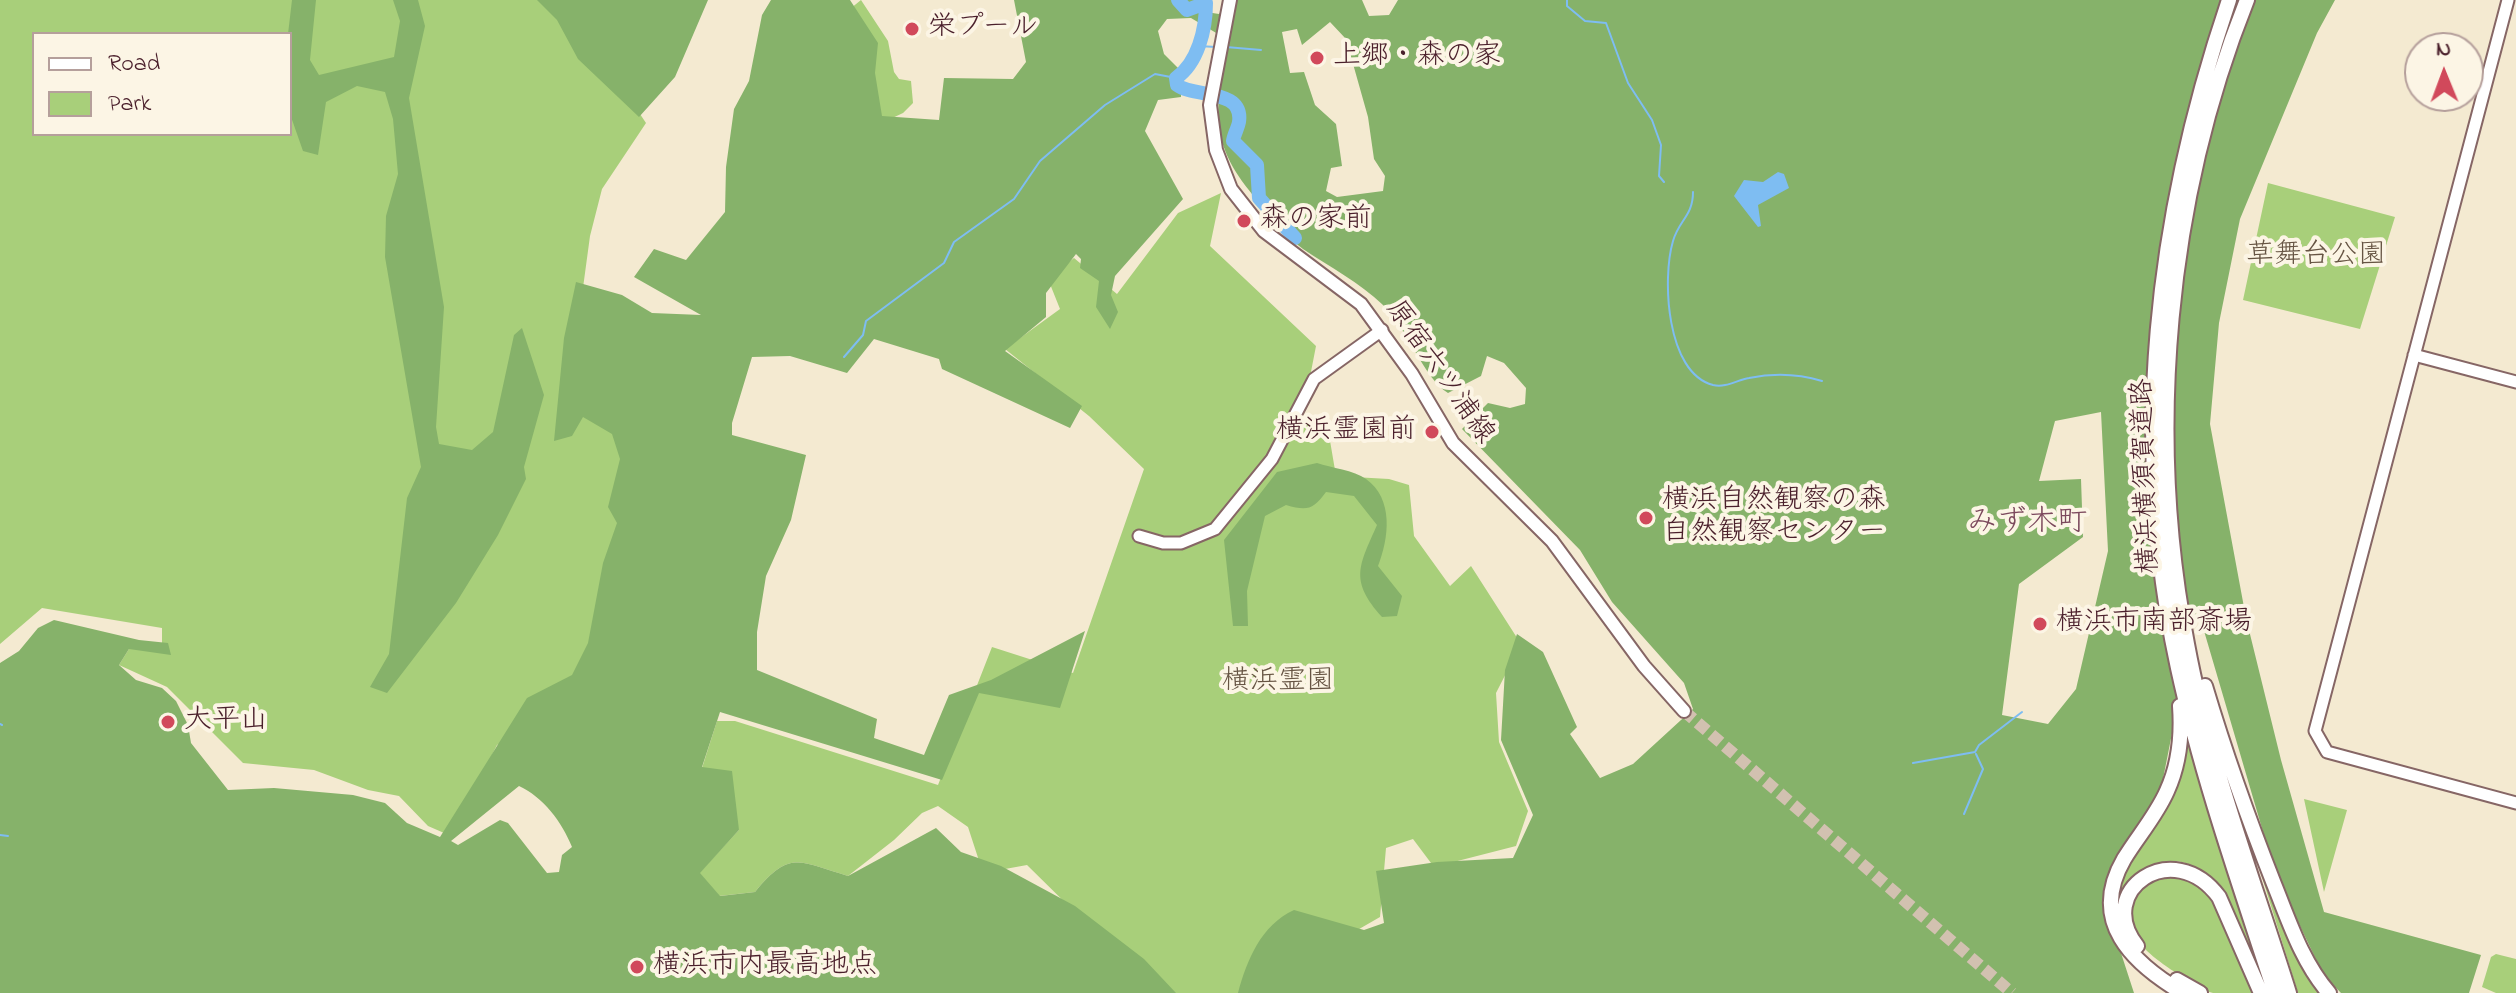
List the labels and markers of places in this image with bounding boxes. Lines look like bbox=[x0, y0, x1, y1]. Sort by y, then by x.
place label: 栄プール bbox=[928, 12, 1038, 46]
marker: 栄プール bbox=[903, 20, 921, 38]
place label: 上郷・森の家 bbox=[1333, 41, 1501, 75]
marker: 上郷・森の家 bbox=[1308, 49, 1326, 67]
place label: 森の家前 bbox=[1260, 204, 1372, 238]
marker: 森の家前 bbox=[1235, 212, 1253, 230]
place label: 横浜霊園前 bbox=[1276, 415, 1416, 449]
marker: 横浜霊園前 bbox=[1423, 423, 1441, 441]
place label: 横浜自然観察の森 自然観察センター bbox=[1662, 485, 1886, 551]
marker: 横浜自然観察の森 自然観察センター bbox=[1637, 509, 1655, 527]
place label: 横浜市南部斎場 bbox=[2056, 607, 2252, 641]
marker: 横浜市南部斎場 bbox=[2031, 615, 2049, 633]
place label: 大平山 bbox=[184, 705, 268, 739]
marker: 大平山 bbox=[159, 713, 177, 731]
place label: 横浜市内最高地点 bbox=[653, 950, 877, 984]
marker: 横浜市内最高地点 bbox=[628, 958, 646, 976]

